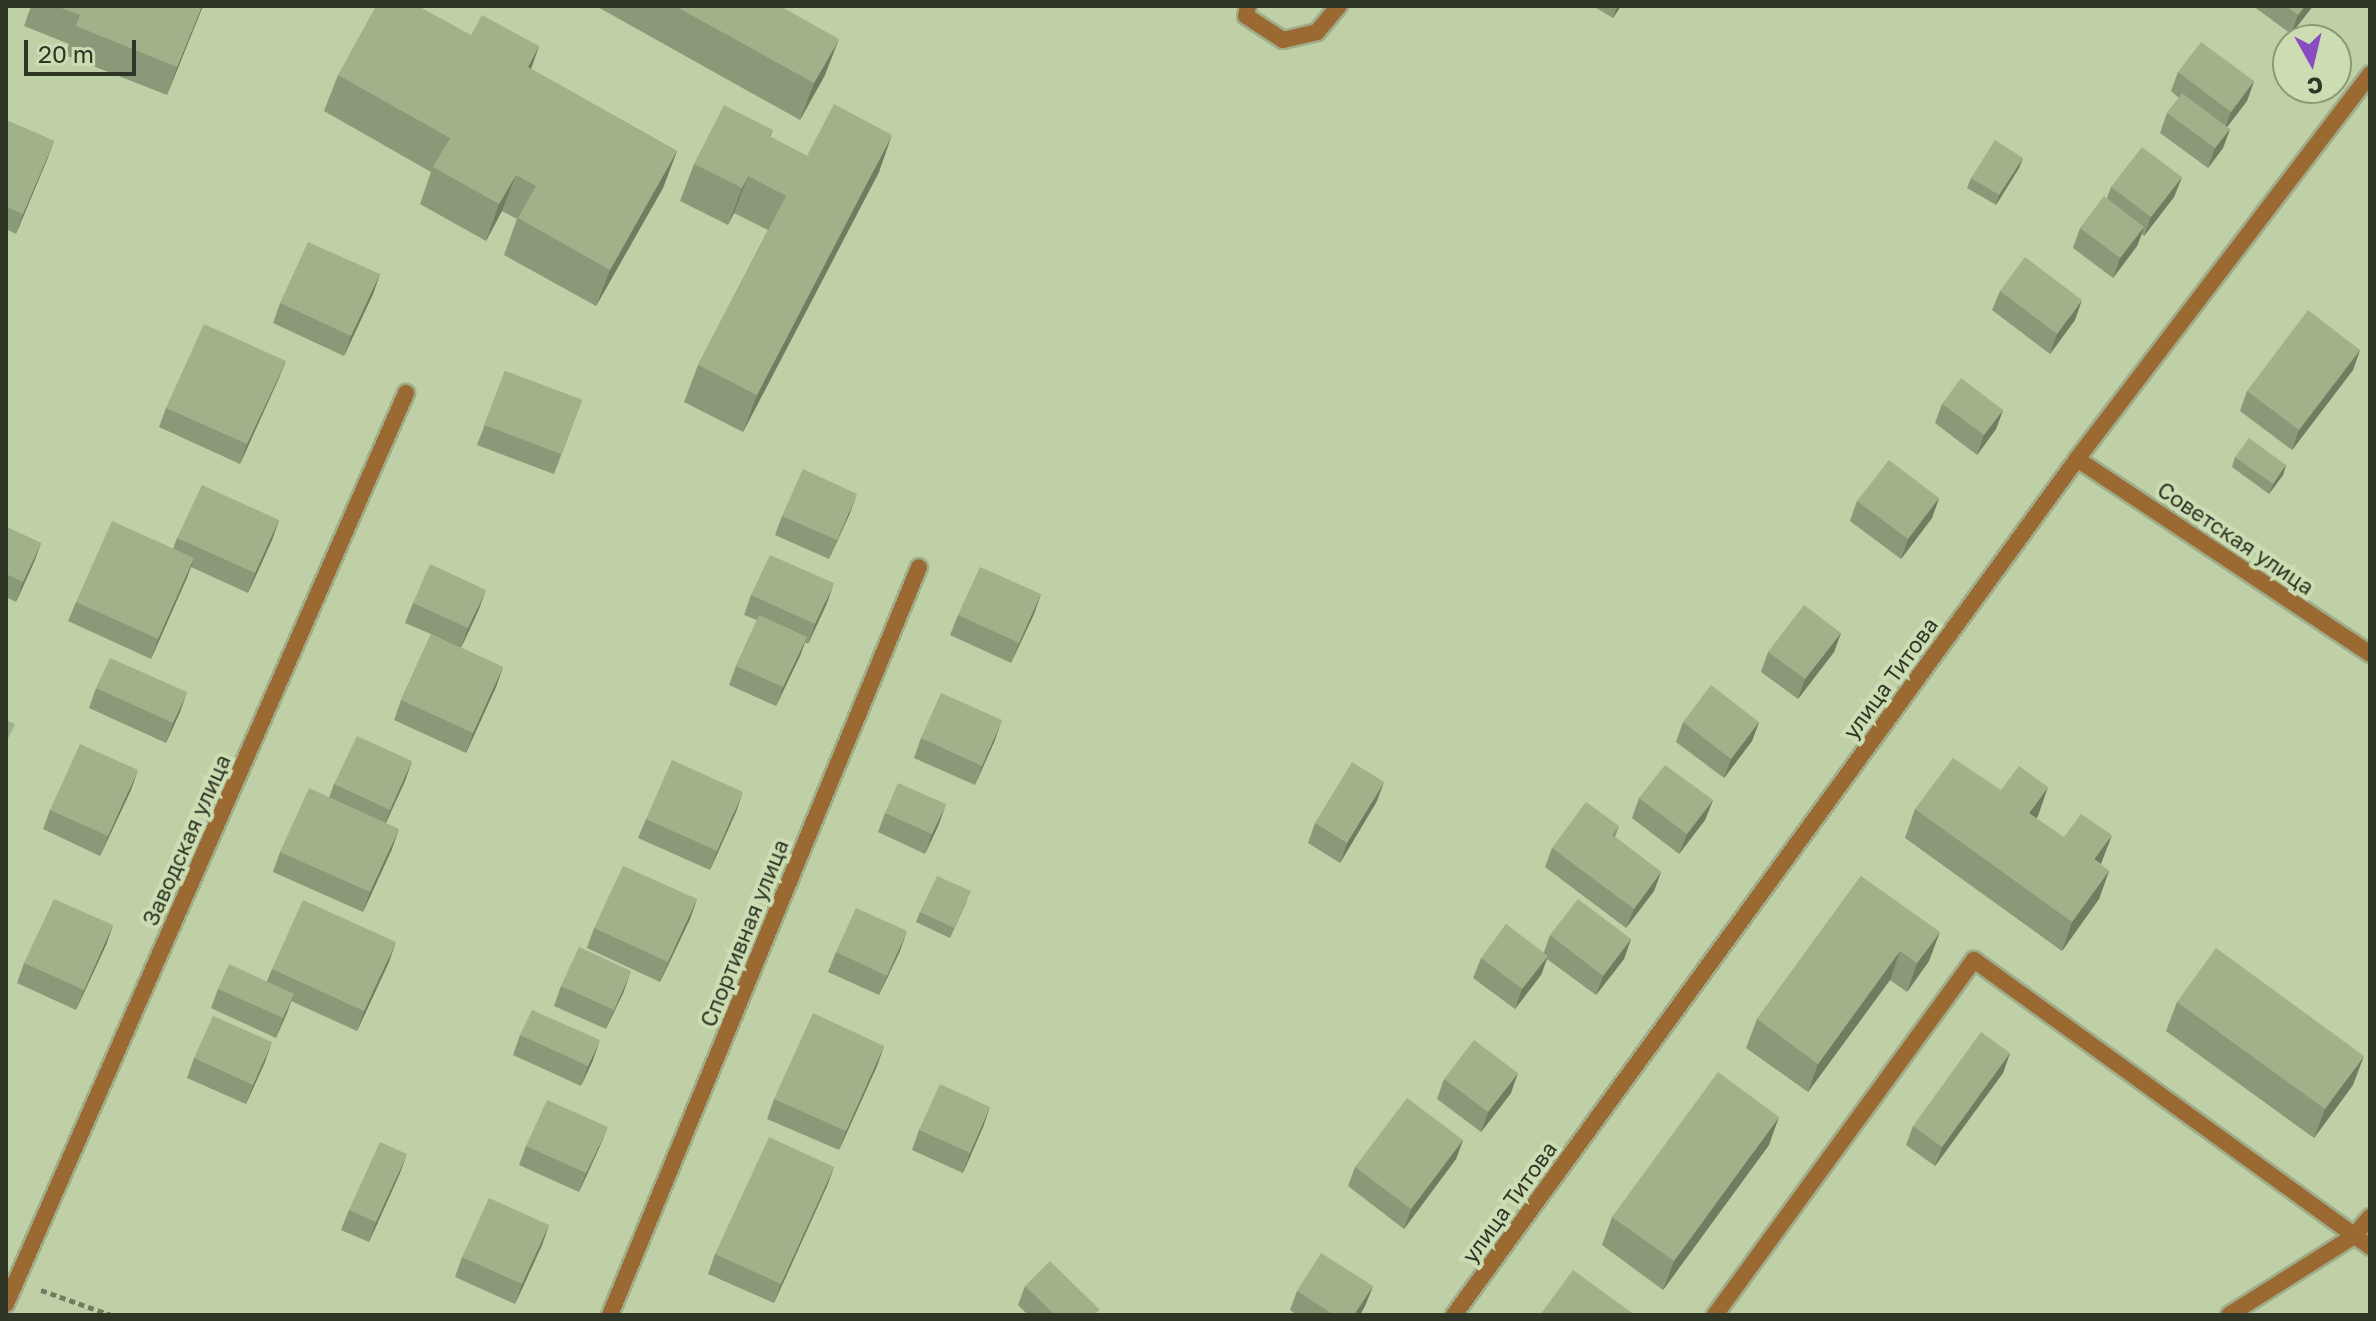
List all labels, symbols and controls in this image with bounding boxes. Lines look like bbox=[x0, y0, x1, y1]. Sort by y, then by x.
scale bar bbox=[28, 24, 140, 74]
north arrow bbox=[2272, 24, 2352, 104]
text: 20 m bbox=[38, 39, 94, 68]
text: С bbox=[2306, 72, 2325, 101]
street label: Советская улица bbox=[2153, 476, 2319, 600]
street label: улица Титова bbox=[1837, 612, 1943, 744]
street label: Заводская улица bbox=[136, 750, 236, 930]
street label: Спортивная улица bbox=[694, 835, 794, 1031]
street label: улица Титова bbox=[1456, 1136, 1562, 1268]

